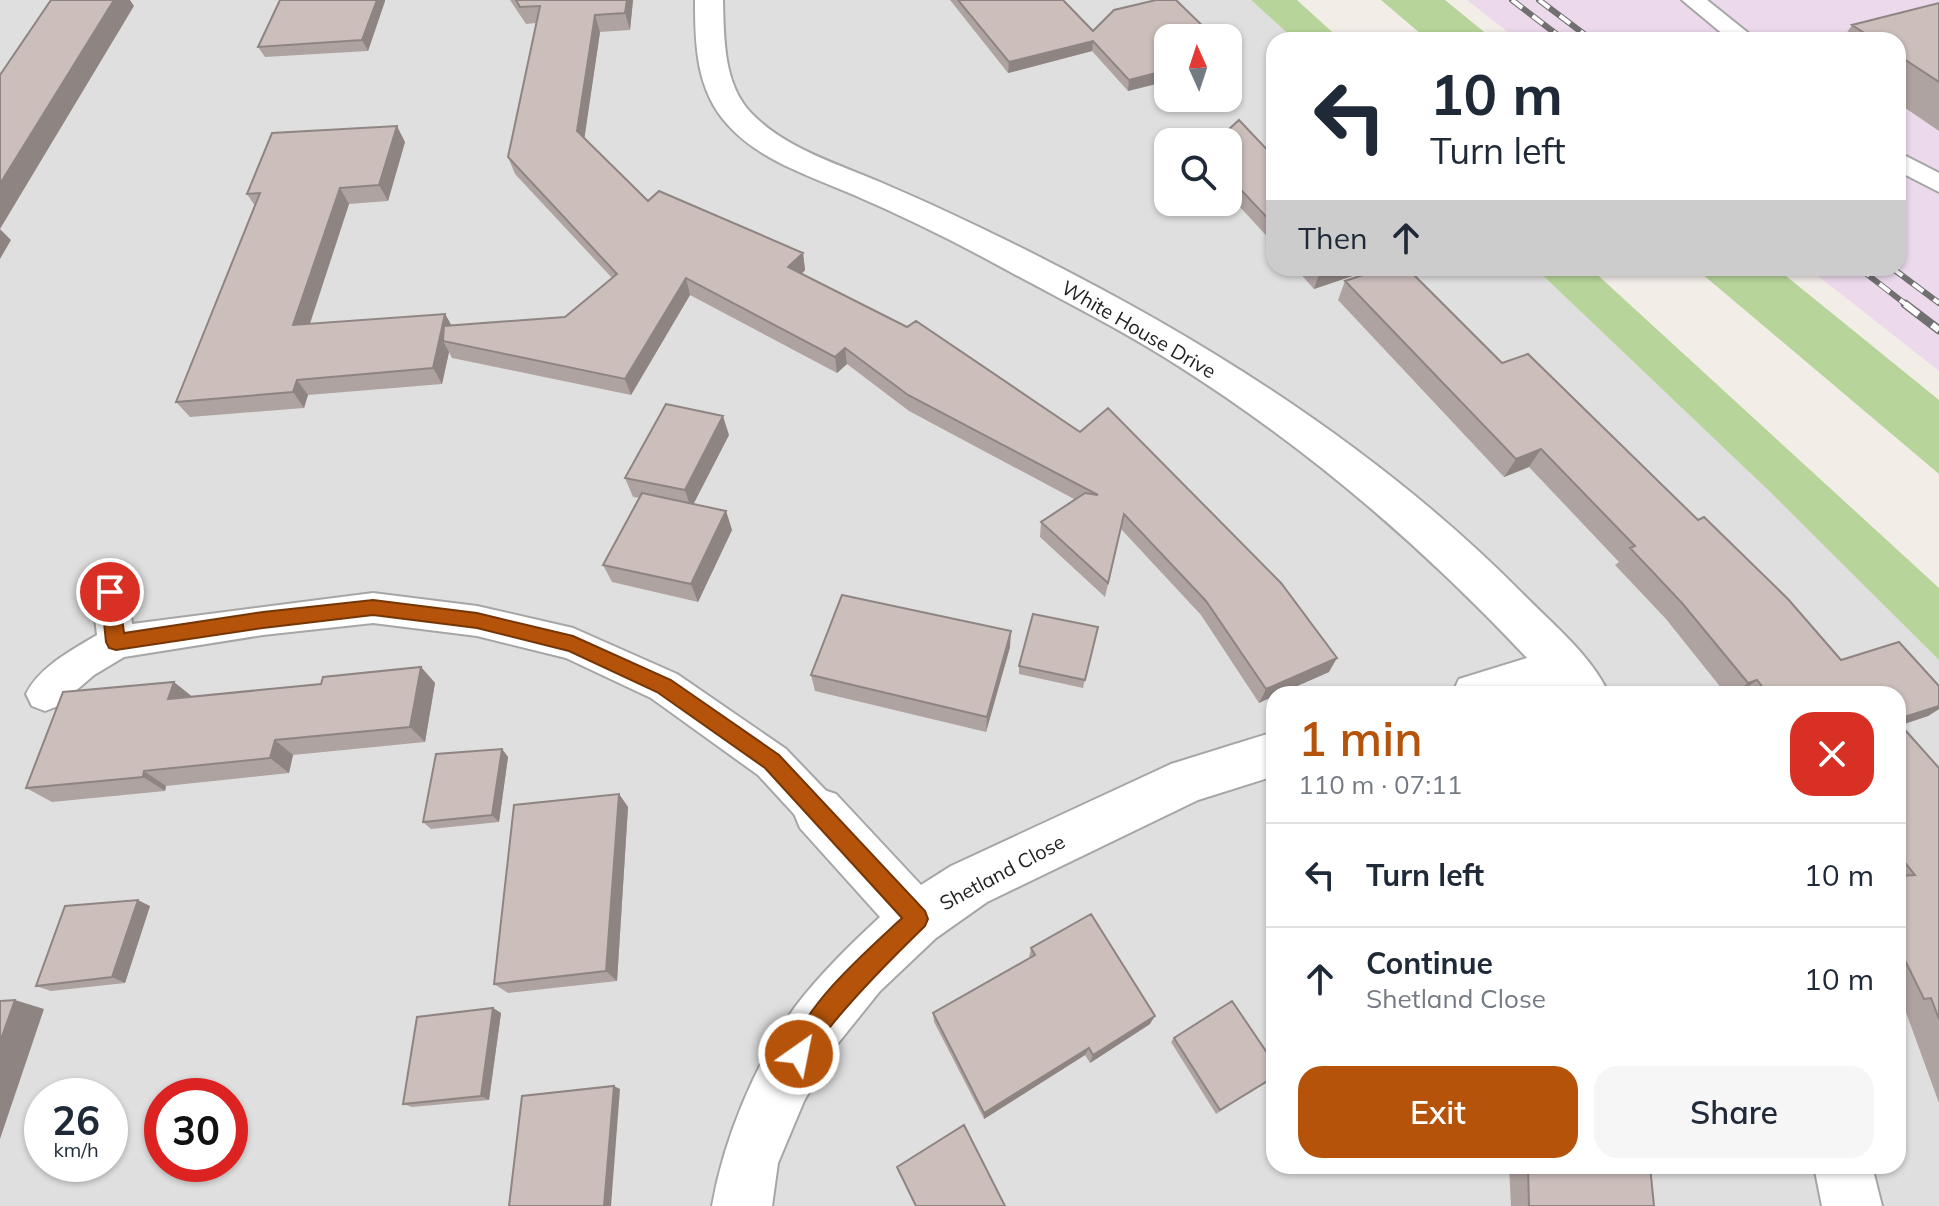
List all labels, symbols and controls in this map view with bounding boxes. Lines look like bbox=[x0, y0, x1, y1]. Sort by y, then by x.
north arrow bbox=[1154, 24, 1242, 112]
map controls bbox=[1154, 24, 1242, 216]
text: 10 m bbox=[1430, 59, 1563, 129]
icon: left bbox=[1298, 64, 1402, 168]
button: search bbox=[1154, 128, 1242, 216]
text: Turn left bbox=[1430, 128, 1566, 173]
icon: ahead bbox=[1384, 216, 1428, 260]
text: Then bbox=[1298, 219, 1368, 257]
street label: White House Drive bbox=[1057, 275, 1221, 383]
pin bbox=[76, 558, 144, 626]
icon: arrive bbox=[88, 570, 132, 614]
text: 1 min bbox=[1298, 708, 1423, 768]
button: close bbox=[1790, 712, 1874, 796]
text: 110 m · 07:11 bbox=[1298, 768, 1462, 801]
street label: Shetland Close bbox=[935, 828, 1069, 916]
icon: left bbox=[1298, 853, 1342, 897]
text: Turn left bbox=[1366, 856, 1484, 894]
text: 10 m bbox=[1804, 856, 1874, 894]
text: Continue bbox=[1366, 944, 1493, 982]
icon: ahead bbox=[1298, 957, 1342, 1001]
text: 10 m bbox=[1804, 960, 1874, 998]
text: Shetland Close bbox=[1366, 982, 1546, 1015]
position arrow bbox=[757, 1012, 841, 1096]
button: Exit bbox=[1298, 1066, 1578, 1158]
button: Share bbox=[1594, 1066, 1874, 1158]
speed limit sign: 30 bbox=[144, 1078, 248, 1182]
text: 26 bbox=[52, 1095, 100, 1145]
text: km/h bbox=[53, 1137, 99, 1162]

